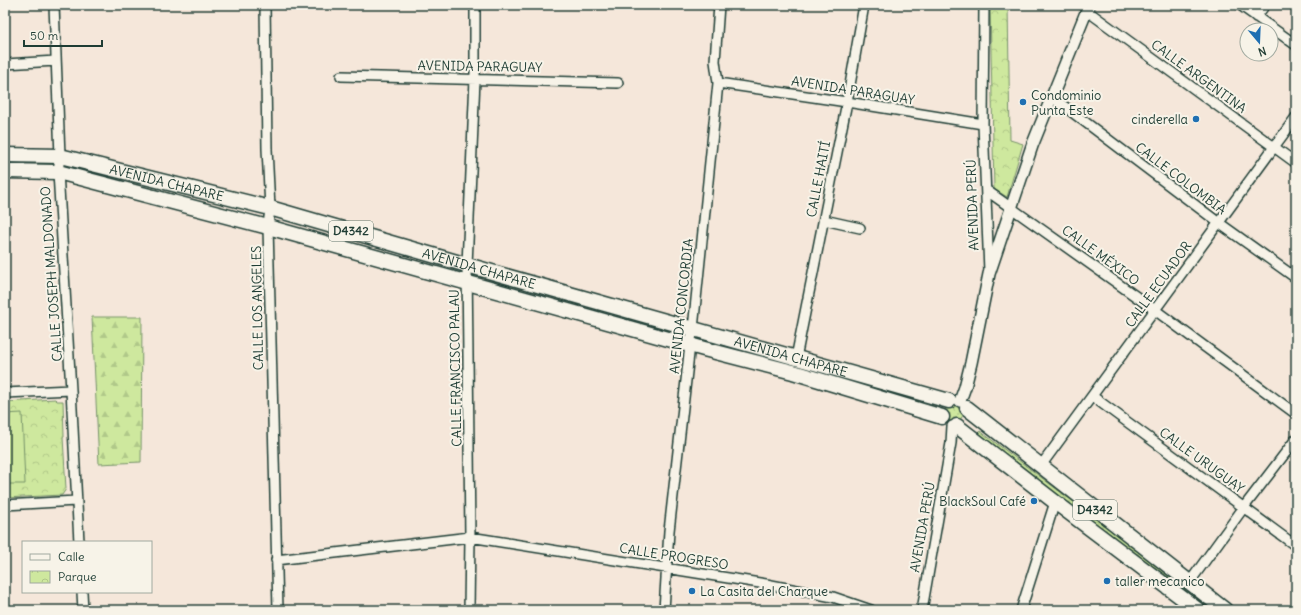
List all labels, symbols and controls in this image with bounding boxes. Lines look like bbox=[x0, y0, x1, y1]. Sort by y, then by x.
scale bar bbox=[24, 22, 102, 48]
north arrow bbox=[1239, 22, 1279, 62]
text: 50 m bbox=[30, 28, 59, 43]
street label: CALLE ARGENTINA bbox=[1148, 36, 1250, 117]
text: N bbox=[1256, 44, 1268, 59]
street label: AVENIDA PARAGUAY bbox=[418, 57, 542, 76]
street label: AVENIDA PARAGUAY bbox=[790, 72, 916, 109]
place label: Condominio Punta Este bbox=[1031, 87, 1101, 119]
marker: Condominio Punta Este bbox=[1018, 97, 1028, 107]
place label: cinderella bbox=[1131, 111, 1188, 128]
marker: cinderella bbox=[1191, 114, 1201, 124]
street label: CALLE HAITÍ bbox=[802, 139, 834, 219]
street label: CALLE COLOMBIA bbox=[1132, 139, 1230, 218]
street label: AVENIDA PERÚ bbox=[961, 159, 983, 251]
street label: AVENIDA CHAPARE bbox=[108, 161, 226, 205]
street label: CALLE JOSEPH MALDONADO bbox=[37, 186, 66, 362]
road number: D4342 bbox=[329, 221, 373, 241]
street label: CALLE MÉXICO bbox=[1059, 221, 1143, 289]
street label: AVENIDA CONCORDIA bbox=[666, 238, 697, 375]
street label: CALLE ECUADOR bbox=[1121, 238, 1195, 331]
street label: CALLE LOS ANGELES bbox=[248, 245, 267, 371]
street label: AVENIDA CHAPARE bbox=[420, 245, 538, 293]
street label: CALLE FRANCISCO PALAU bbox=[446, 289, 465, 447]
street label: AVENIDA CHAPARE bbox=[732, 333, 850, 381]
street label: CALLE URUGUAY bbox=[1156, 424, 1248, 497]
street label: AVENIDA PERÚ bbox=[905, 480, 939, 574]
place label: BlackSoul Café bbox=[939, 493, 1026, 510]
marker: BlackSoul Café bbox=[1029, 496, 1039, 506]
road number: D4342 bbox=[1073, 500, 1117, 520]
street label: CALLE PROGRESO bbox=[618, 539, 730, 574]
legend bbox=[22, 541, 152, 593]
text: Calle bbox=[58, 549, 85, 564]
text: Parque bbox=[58, 569, 97, 584]
place label: taller mecanico bbox=[1115, 573, 1205, 590]
marker: taller mecanico bbox=[1102, 576, 1112, 586]
place label: La Casita del Charque bbox=[700, 583, 828, 600]
marker: La Casita del Charque bbox=[687, 586, 697, 596]

